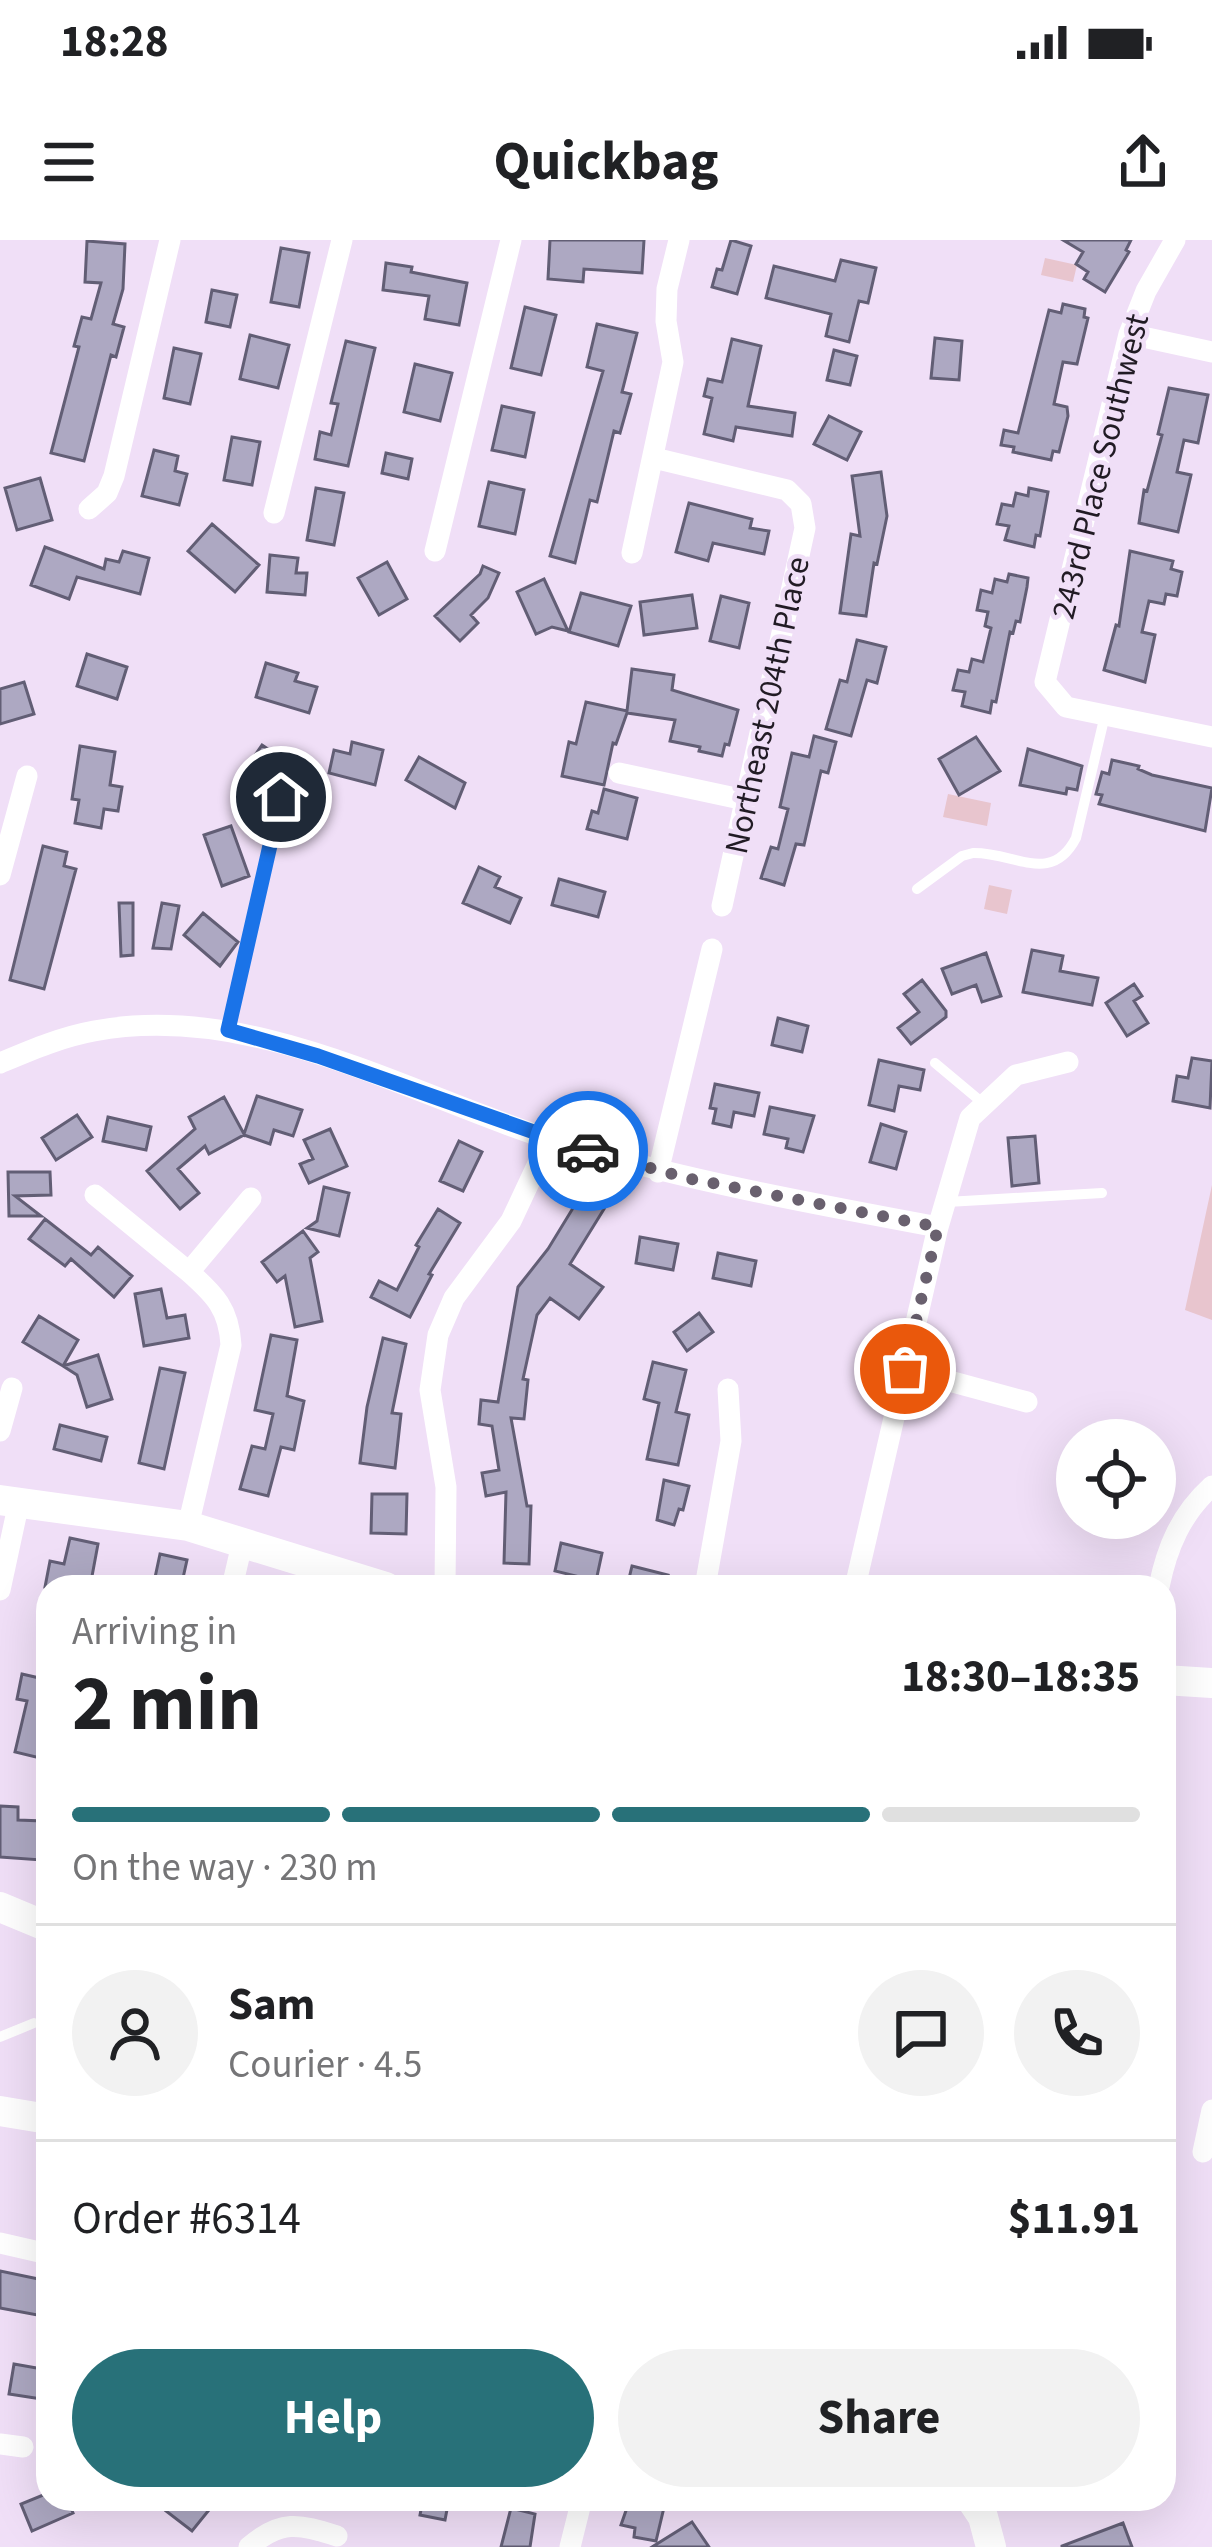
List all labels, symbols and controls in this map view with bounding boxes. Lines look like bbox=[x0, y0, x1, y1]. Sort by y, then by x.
text: 18:28 bbox=[60, 10, 169, 74]
text: Quickbag bbox=[493, 124, 719, 201]
icon: menu bbox=[36, 129, 102, 195]
icon: share bbox=[1110, 129, 1176, 195]
street label: 243rd Place Southwest bbox=[1040, 309, 1161, 624]
street label: Northeast 204th Place bbox=[713, 552, 822, 858]
pin bbox=[230, 746, 332, 848]
icon: home bbox=[248, 764, 314, 830]
courier bbox=[528, 1091, 648, 1211]
icon: car bbox=[555, 1118, 621, 1184]
pin bbox=[854, 1318, 956, 1420]
icon: bag bbox=[872, 1336, 938, 1402]
map controls bbox=[1056, 1419, 1176, 1539]
button: locate bbox=[1056, 1419, 1176, 1539]
text: Arriving in bbox=[72, 1604, 237, 1660]
text: 18:30–18:35 bbox=[901, 1645, 1140, 1709]
text: 2 min bbox=[72, 1649, 262, 1760]
text: On the way · 230 m bbox=[72, 1840, 378, 1896]
button: person bbox=[72, 1970, 198, 2096]
button: chat bbox=[858, 1970, 984, 2096]
button: phone bbox=[1014, 1970, 1140, 2096]
text: Sam bbox=[228, 1973, 315, 2037]
text: Courier · 4.5 bbox=[228, 2037, 422, 2093]
text: Order #6314 bbox=[72, 2187, 301, 2251]
text: $11.91 bbox=[1008, 2187, 1140, 2251]
button: Help bbox=[72, 2349, 594, 2487]
button: Share bbox=[618, 2349, 1140, 2487]

